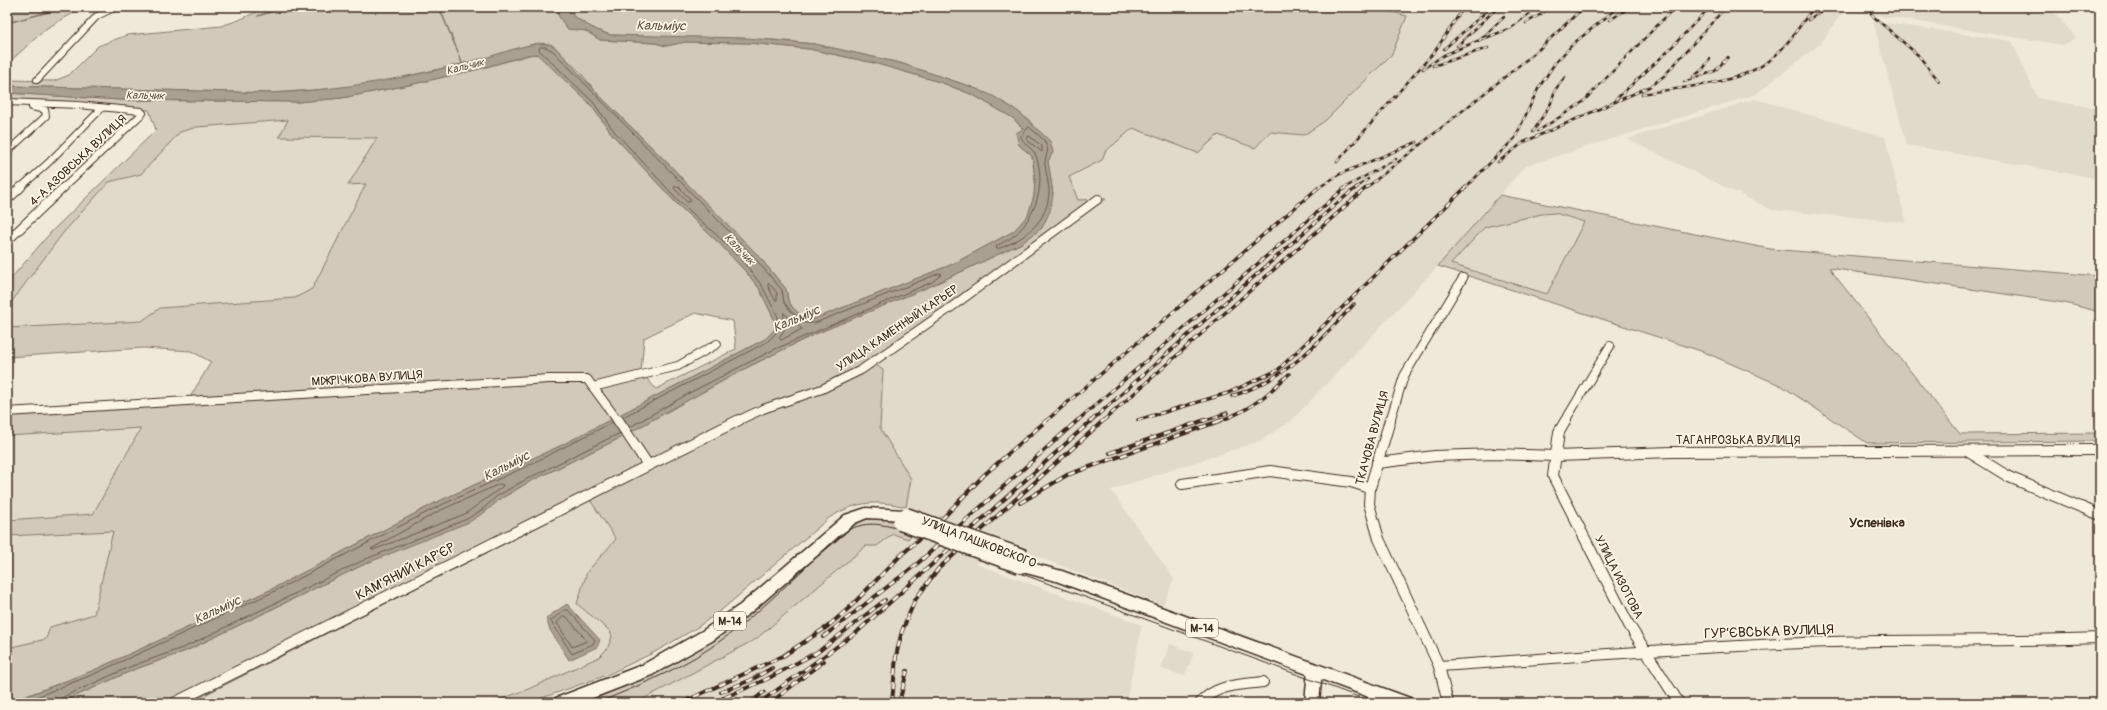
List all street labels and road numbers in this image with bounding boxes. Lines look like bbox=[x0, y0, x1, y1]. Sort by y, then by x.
street label: 4-А АЗОВСЬКА ВУЛИЦЯ bbox=[27, 111, 130, 209]
street label: УЛИЦА КАМЕННЫЙ КАРЬЕР bbox=[833, 282, 961, 375]
street label: МІЖРІЧКОВА ВУЛИЦЯ bbox=[311, 367, 423, 390]
street label: ТКАЧОВА ВУЛИЦЯ bbox=[1353, 389, 1392, 487]
street label: ТАГАНРОЗЬКА ВУЛИЦЯ bbox=[1676, 433, 1800, 448]
street label: УЛИЦА ПАШКОВСКОГО bbox=[919, 514, 1039, 571]
street label: УЛИЦА ИЗОТОВА bbox=[1591, 533, 1646, 622]
street label: КАМ'ЯНИЙ КАР'ЄР bbox=[353, 539, 458, 604]
road number: М-14 bbox=[714, 612, 746, 630]
road number: М-14 bbox=[1186, 619, 1218, 637]
street label: ГУР’ЄВСЬКА ВУЛИЦЯ bbox=[1704, 621, 1834, 642]

